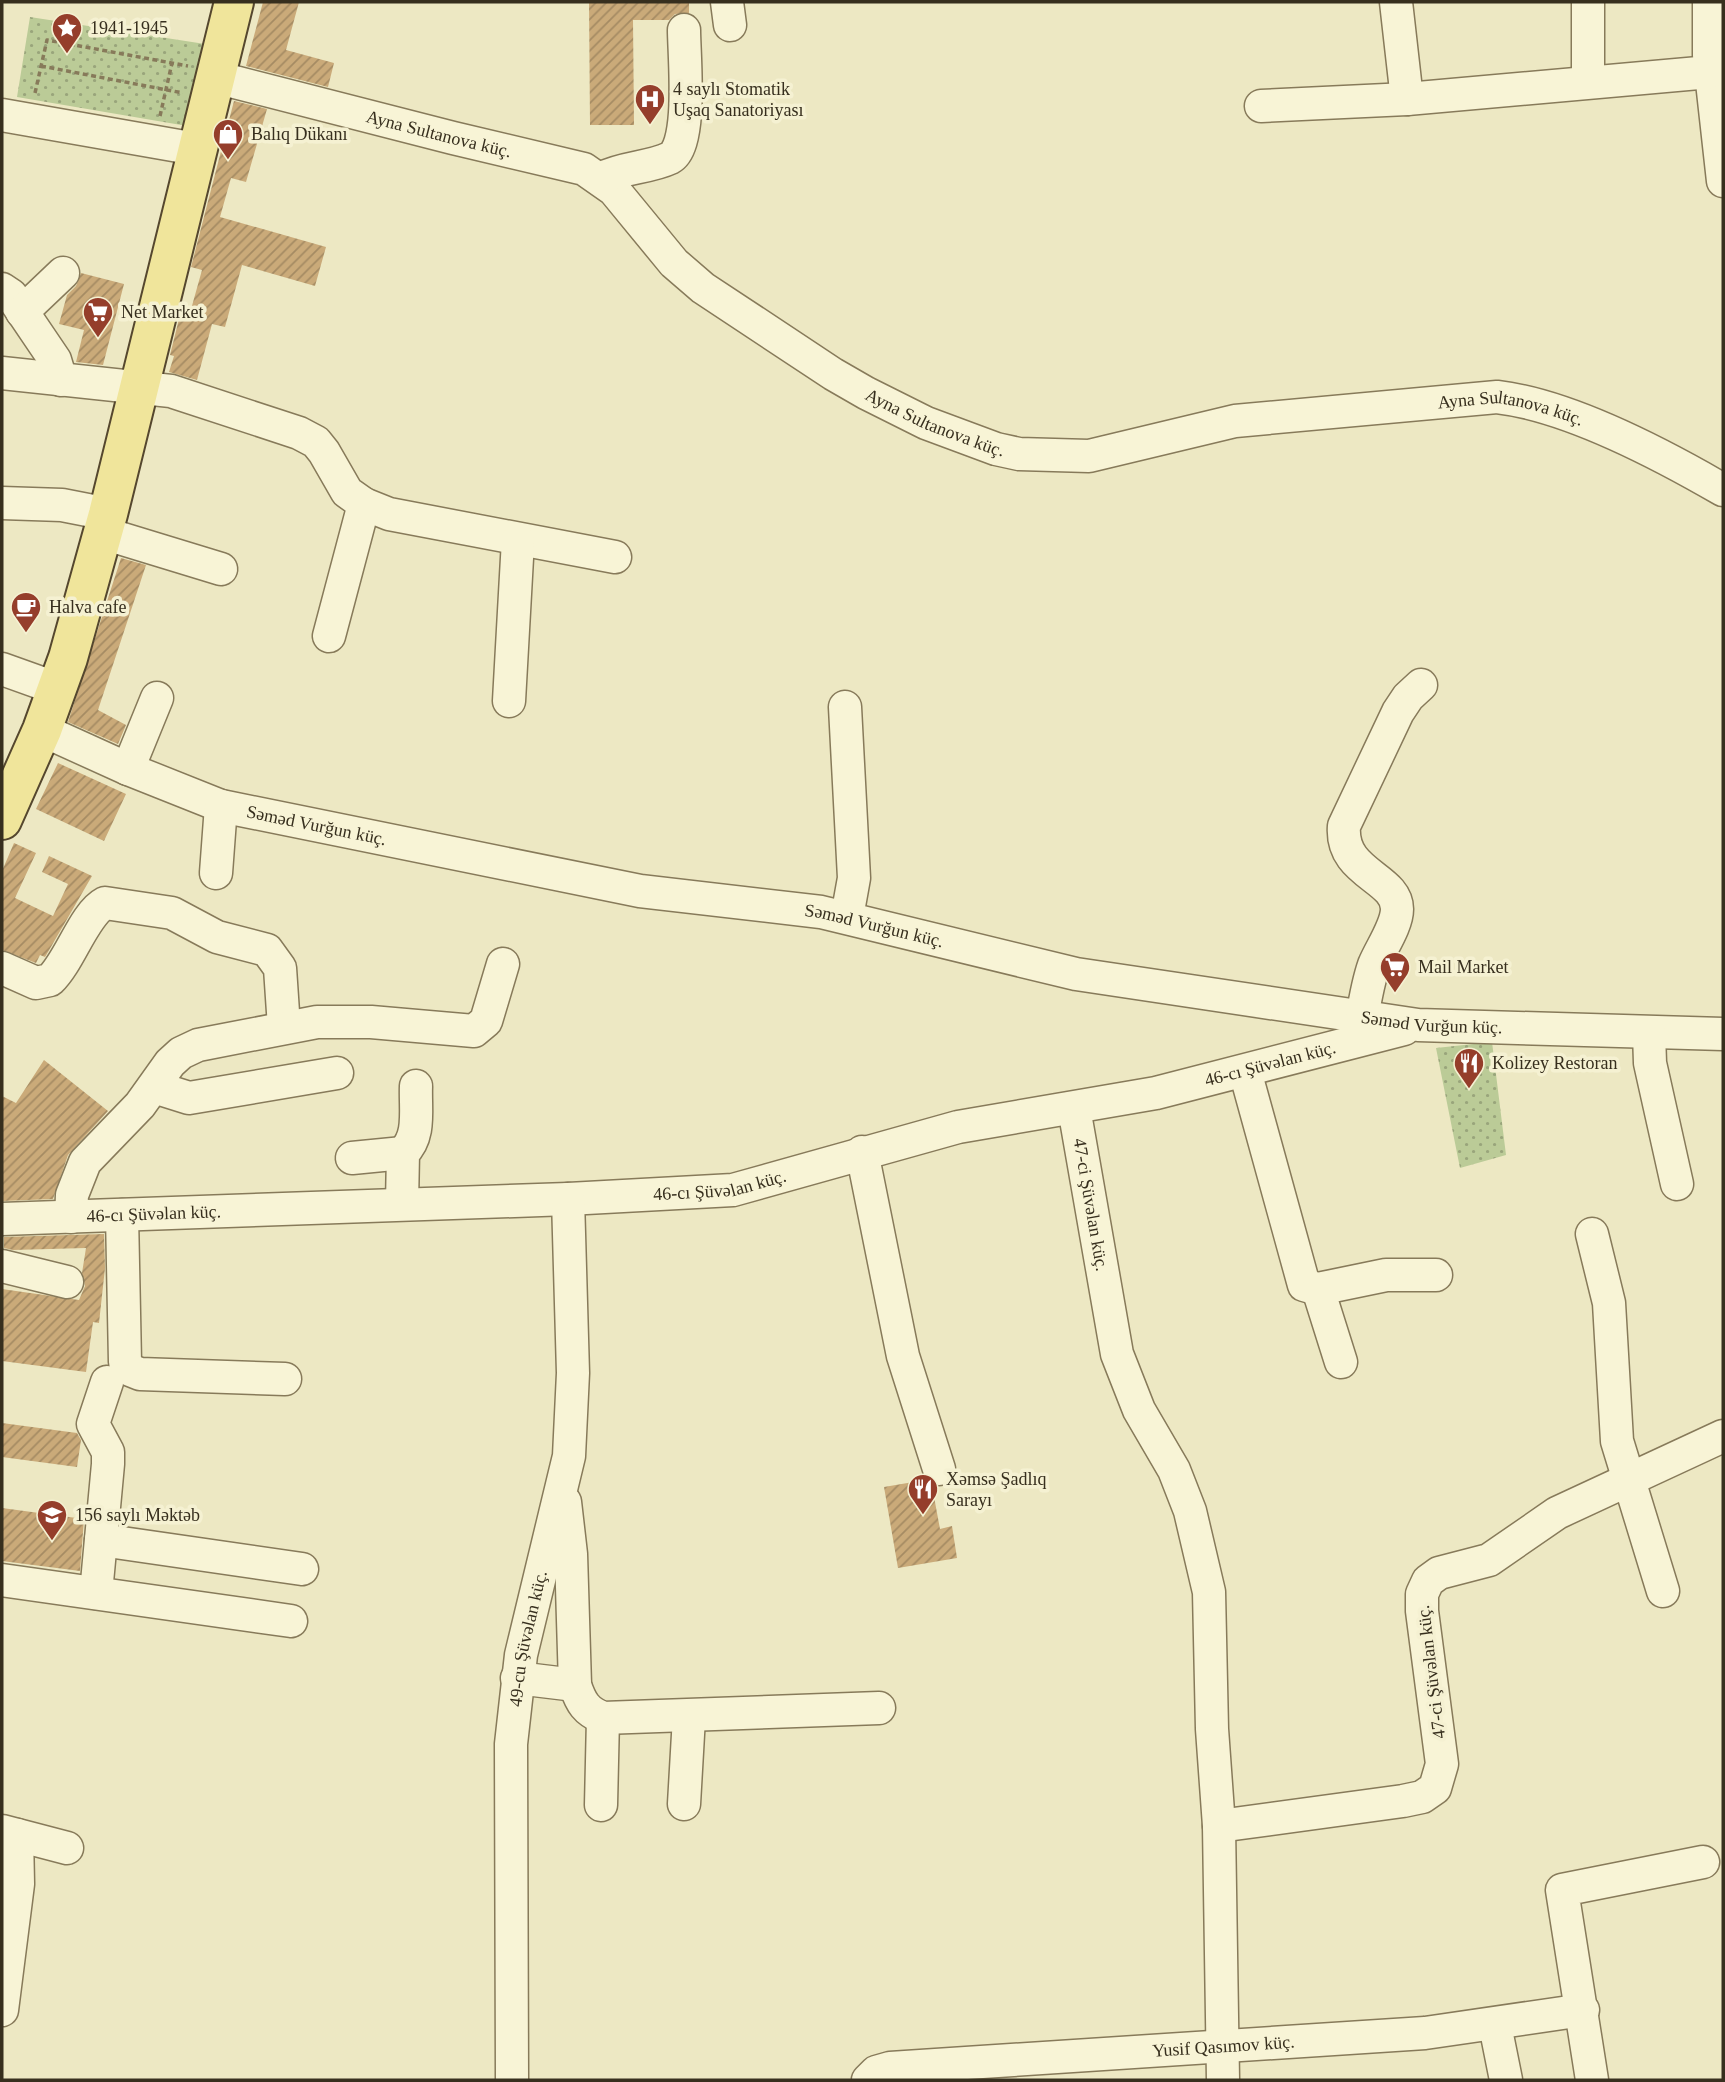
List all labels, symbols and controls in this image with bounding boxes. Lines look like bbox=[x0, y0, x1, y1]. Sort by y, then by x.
place icon: 1941-1945 bbox=[50, 11, 84, 55]
place label: 1941-1945 bbox=[90, 18, 168, 38]
place label: 4 saylı Stomatik Uşaq Sanatoriyası bbox=[673, 79, 803, 120]
hospital icon: 4 saylı Stomatik Uşaq Sanatoriyası bbox=[633, 82, 667, 126]
street label: Ayna Sultanova küç. bbox=[364, 106, 513, 161]
shop icon: Balıq Dükanı bbox=[211, 117, 245, 161]
place label: Balıq Dükanı bbox=[251, 124, 348, 144]
supermarket icon: Net Market bbox=[81, 295, 115, 339]
place label: Net Market bbox=[121, 302, 203, 322]
street label: Ayna Sultanova küç. bbox=[862, 384, 1006, 460]
street label: Ayna Sultanova küç. bbox=[1437, 387, 1586, 430]
cafe icon: Halva cafe bbox=[9, 590, 43, 634]
place label: Halva cafe bbox=[49, 597, 126, 617]
street label: Səməd Vurğun küç. bbox=[245, 801, 388, 849]
street label: Səməd Vurğun küç. bbox=[804, 900, 946, 951]
supermarket icon: Mail Market bbox=[1378, 950, 1412, 994]
place label: Mail Market bbox=[1418, 957, 1508, 977]
street label: Səməd Vurğun küç. bbox=[1360, 1007, 1503, 1037]
street label: 46-cı Şüvəlan küç. bbox=[1202, 1037, 1338, 1090]
restaurant icon: Kolizey Restoran bbox=[1452, 1046, 1486, 1090]
place label: Kolizey Restoran bbox=[1492, 1053, 1617, 1073]
street label: 47-ci Şüvəlan küç. bbox=[1069, 1137, 1112, 1273]
street label: 46-cı Şüvəlan küç. bbox=[653, 1166, 788, 1204]
street label: 46-cı Şüvəlan küç. bbox=[86, 1201, 221, 1226]
place label: Xəmsə Şadlıq Sarayı bbox=[946, 1469, 1047, 1510]
restaurant icon: Xəmsə Şadlıq Sarayı bbox=[906, 1472, 940, 1516]
school or university icon: 156 saylı Məktəb bbox=[35, 1498, 69, 1542]
place label: 156 saylı Məktəb bbox=[75, 1505, 200, 1525]
street label: 49-cu Şüvəlan küç. bbox=[505, 1568, 551, 1708]
street label: 47-ci Şüvəlan küç. bbox=[1413, 1604, 1449, 1740]
street label: Yusif Qasımov küç. bbox=[1152, 2032, 1295, 2061]

